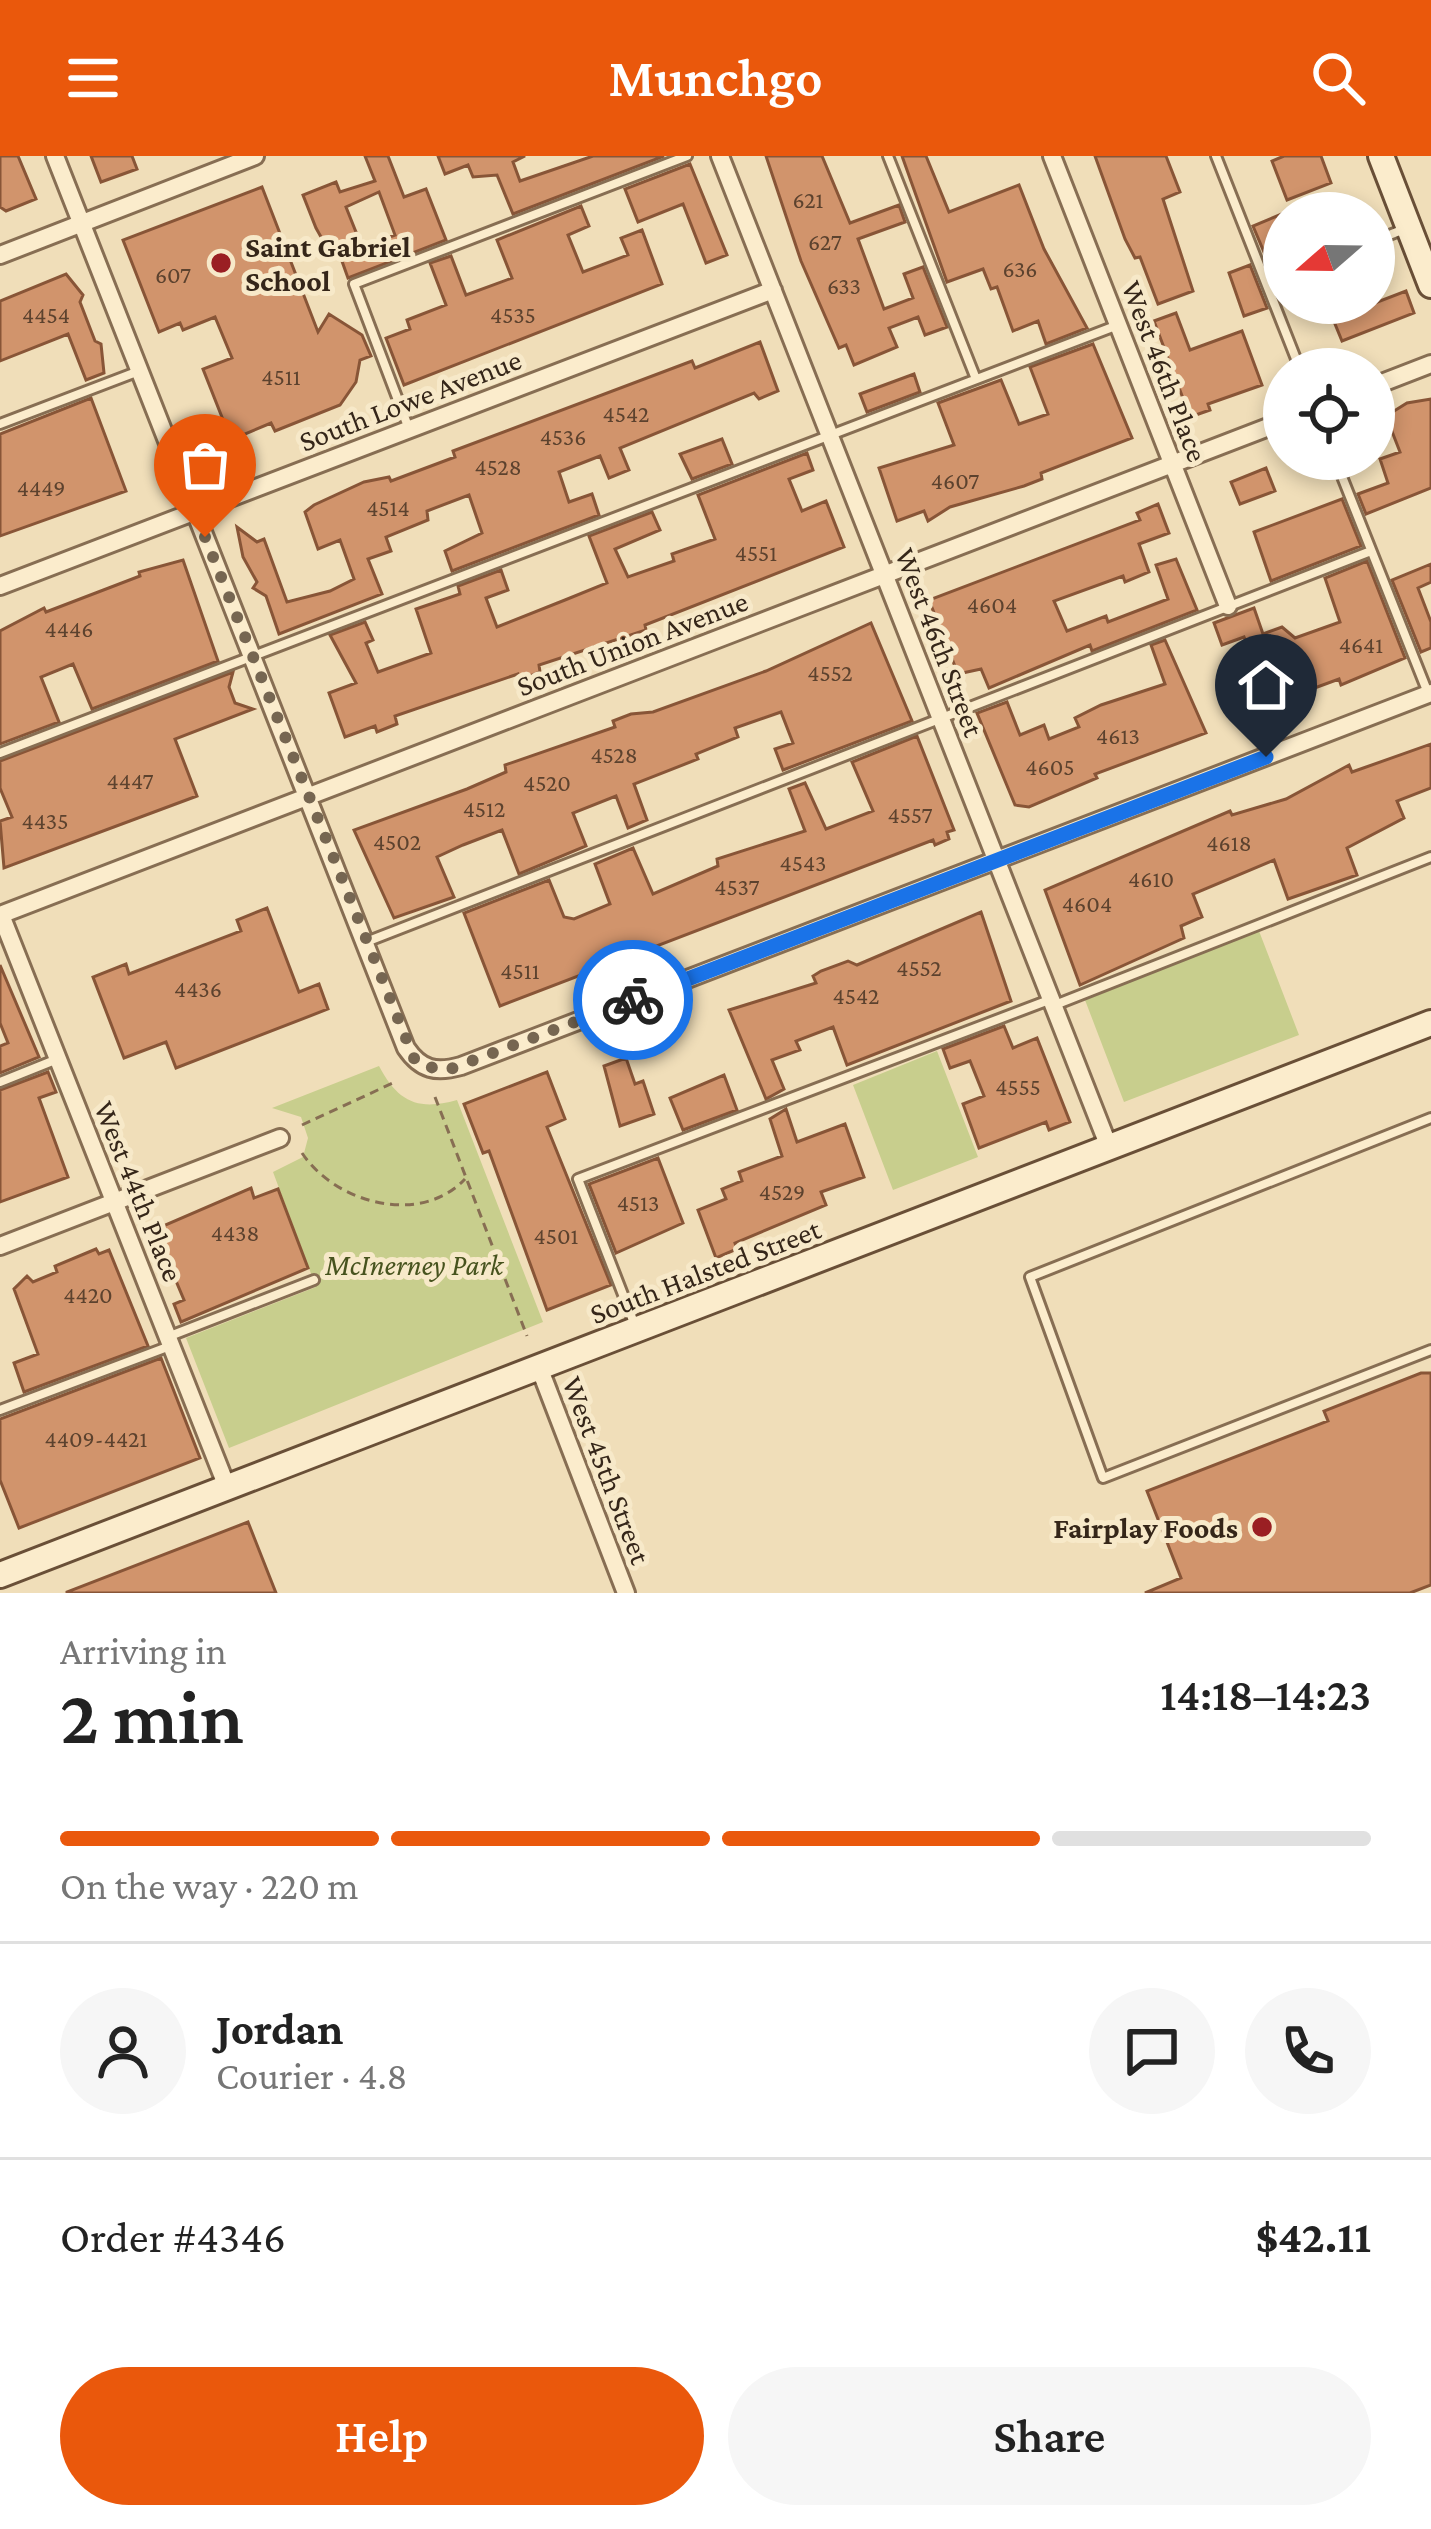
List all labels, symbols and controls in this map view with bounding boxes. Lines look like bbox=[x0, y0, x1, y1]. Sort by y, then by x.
icon: menu bbox=[60, 45, 126, 111]
icon: search bbox=[1305, 45, 1371, 111]
text: Munchgo bbox=[608, 48, 823, 108]
house number: 621 bbox=[792, 186, 824, 213]
north arrow bbox=[1263, 192, 1395, 324]
map controls bbox=[1263, 192, 1395, 480]
house number: 627 bbox=[808, 228, 842, 255]
place label: Saint Gabriel School bbox=[245, 230, 411, 297]
marker: Saint Gabriel School bbox=[208, 250, 234, 276]
house number: 636 bbox=[1003, 255, 1037, 282]
house number: 607 bbox=[155, 261, 191, 288]
house number: 633 bbox=[827, 272, 861, 299]
street label: West 46th Place bbox=[1115, 276, 1215, 466]
house number: 4454 bbox=[22, 301, 70, 328]
house number: 4535 bbox=[490, 301, 536, 328]
street label: South Lowe Avenue bbox=[294, 342, 526, 458]
button: locate bbox=[1263, 348, 1395, 480]
house number: 4511 bbox=[261, 363, 301, 390]
house number: 4542 bbox=[603, 400, 649, 427]
pin bbox=[154, 414, 256, 537]
house number: 4536 bbox=[540, 423, 586, 450]
icon: bag bbox=[172, 432, 238, 498]
house number: 4528 bbox=[474, 453, 522, 480]
house number: 4607 bbox=[931, 467, 979, 494]
house number: 4449 bbox=[17, 474, 65, 501]
house number: 4514 bbox=[366, 494, 410, 521]
house number: 4551 bbox=[735, 539, 777, 566]
street label: West 46th Street bbox=[889, 543, 991, 742]
street label: South Union Avenue bbox=[512, 584, 752, 702]
house number: 4604 bbox=[967, 591, 1017, 618]
house number: 4446 bbox=[45, 615, 93, 642]
house number: 4641 bbox=[1339, 631, 1383, 658]
pin bbox=[1215, 634, 1317, 757]
icon: home bbox=[1233, 652, 1299, 718]
house number: 4552 bbox=[807, 659, 853, 686]
house number: 4613 bbox=[1096, 722, 1140, 749]
house number: 4528 bbox=[590, 741, 638, 768]
house number: 4605 bbox=[1025, 753, 1075, 780]
house number: 4447 bbox=[106, 767, 154, 794]
house number: 4520 bbox=[523, 769, 571, 796]
house number: 4512 bbox=[463, 795, 505, 822]
house number: 4557 bbox=[888, 801, 932, 828]
house number: 4435 bbox=[22, 807, 69, 834]
house number: 4502 bbox=[373, 828, 421, 855]
house number: 4618 bbox=[1206, 829, 1252, 856]
house number: 4543 bbox=[780, 849, 826, 876]
house number: 4610 bbox=[1128, 865, 1174, 892]
house number: 4537 bbox=[714, 873, 760, 900]
house number: 4604 bbox=[1062, 890, 1112, 917]
courier bbox=[573, 940, 693, 1060]
house number: 4552 bbox=[896, 954, 942, 981]
house number: 4511 bbox=[500, 957, 540, 984]
icon: bike bbox=[600, 967, 666, 1033]
house number: 4436 bbox=[174, 975, 222, 1002]
house number: 4542 bbox=[833, 982, 879, 1009]
house number: 4555 bbox=[995, 1073, 1041, 1100]
street label: West 44th Place bbox=[88, 1096, 190, 1286]
house number: 4529 bbox=[759, 1178, 805, 1205]
house number: 4513 bbox=[617, 1189, 659, 1216]
street label: South Halsted Street bbox=[585, 1211, 826, 1330]
house number: 4438 bbox=[211, 1219, 259, 1246]
house number: 4501 bbox=[534, 1222, 579, 1249]
park label: McInerney Park bbox=[324, 1248, 505, 1282]
house number: 4420 bbox=[63, 1281, 113, 1308]
street label: West 45th Street bbox=[556, 1372, 658, 1569]
house number: 4409-4421 bbox=[45, 1425, 148, 1452]
place label: Fairplay Foods bbox=[1053, 1511, 1238, 1544]
marker: Fairplay Foods bbox=[1249, 1514, 1275, 1540]
text: Arriving in bbox=[60, 1629, 227, 1672]
text: 14:18–14:23 bbox=[1160, 1670, 1371, 1720]
text: 2 min bbox=[60, 1673, 244, 1760]
text: On the way · 220 m bbox=[60, 1864, 359, 1907]
button: person bbox=[60, 1988, 186, 2114]
button: chat bbox=[1089, 1988, 1215, 2114]
button: phone bbox=[1245, 1988, 1371, 2114]
text: Jordan bbox=[216, 2004, 343, 2054]
text: Courier · 4.8 bbox=[216, 2054, 408, 2097]
text: Order #4346 bbox=[60, 2212, 286, 2262]
text: $42.11 bbox=[1256, 2212, 1371, 2262]
button: Help bbox=[60, 2367, 704, 2505]
button: Share bbox=[728, 2367, 1371, 2505]

